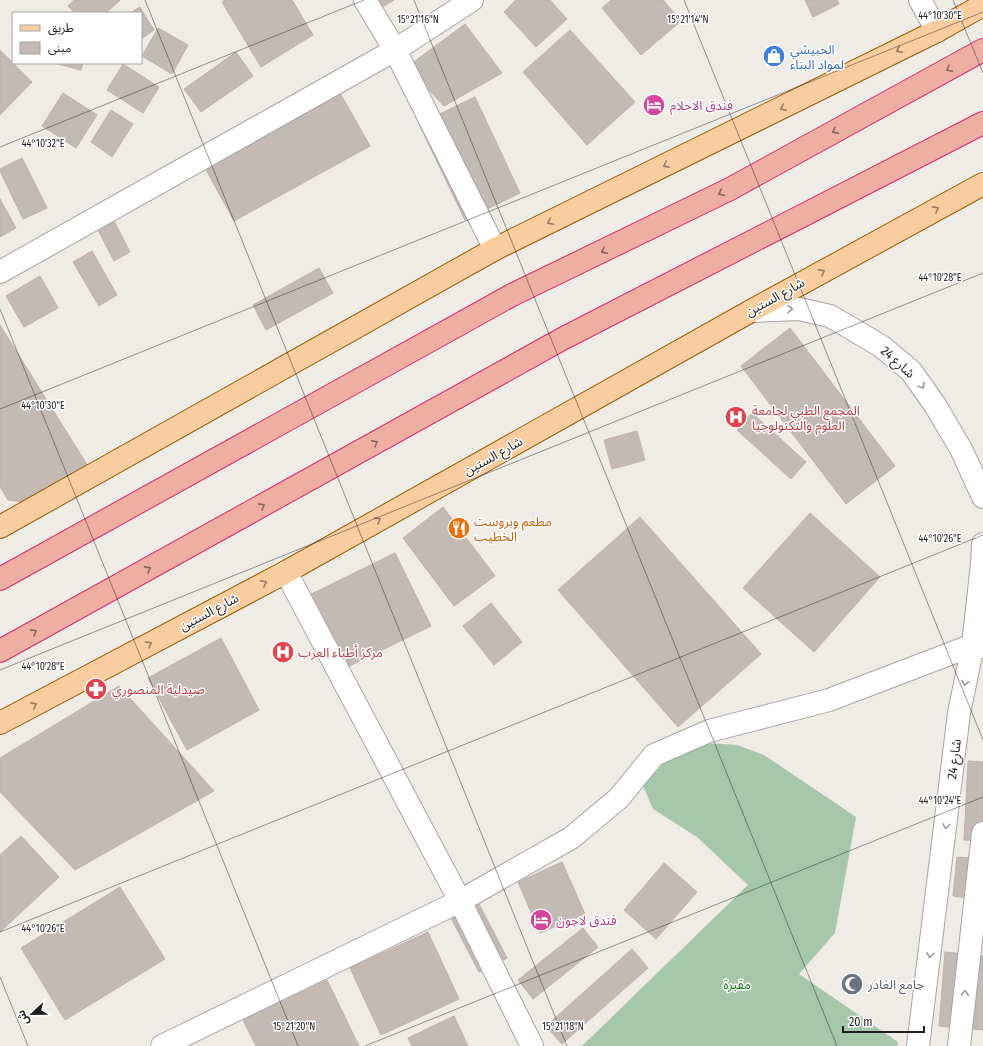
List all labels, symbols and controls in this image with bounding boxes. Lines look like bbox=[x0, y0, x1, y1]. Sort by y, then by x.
text: 44°10'30"E bbox=[918, 10, 962, 22]
legend bbox=[12, 12, 142, 64]
text: 15°21'16"N bbox=[397, 14, 439, 26]
text: 15°21'14"N bbox=[667, 14, 709, 26]
text: طريق bbox=[48, 21, 74, 36]
text: مبنى bbox=[48, 41, 71, 55]
place label: الحبيشي لمواد البناء bbox=[790, 42, 844, 72]
shop icon: الحبيشي لمواد البناء bbox=[761, 43, 787, 69]
one-way arrow bbox=[896, 45, 904, 53]
one-way arrow bbox=[946, 64, 953, 71]
hotel icon: فندق الاحلام bbox=[641, 92, 667, 118]
place label: فندق الاحلام bbox=[670, 98, 733, 115]
one-way arrow bbox=[780, 103, 787, 110]
one-way arrow bbox=[832, 127, 839, 134]
text: 44°10'32"E bbox=[22, 138, 65, 150]
one-way arrow bbox=[663, 160, 670, 168]
one-way arrow bbox=[717, 188, 725, 196]
one-way arrow bbox=[932, 207, 939, 214]
one-way arrow bbox=[546, 217, 554, 225]
one-way arrow bbox=[601, 246, 608, 254]
one-way arrow bbox=[818, 269, 825, 276]
text: 44°10'28"E bbox=[918, 272, 962, 284]
street label: شارع الستين bbox=[743, 275, 809, 322]
one-way arrow bbox=[787, 305, 793, 313]
street label: شارع 24 bbox=[876, 343, 918, 383]
one-way arrow bbox=[917, 382, 924, 389]
text: 44°10'30"E bbox=[21, 400, 65, 412]
place label: المجمع الطبي لجامعة العلوم والتكنولوجيا bbox=[752, 403, 860, 435]
hospital icon: المجمع الطبي لجامعة العلوم والتكنولوجيا bbox=[723, 404, 749, 430]
street label: شارع الستين bbox=[461, 434, 527, 481]
one-way arrow bbox=[371, 440, 378, 447]
one-way arrow bbox=[257, 503, 265, 510]
place label: مطعم وبروست الخطيب bbox=[474, 514, 552, 544]
restaurant icon: مطعم وبروست الخطيب bbox=[446, 515, 472, 541]
one-way arrow bbox=[374, 517, 381, 525]
text: 44°10'26"E bbox=[918, 533, 962, 545]
one-way arrow bbox=[144, 566, 151, 573]
one-way arrow bbox=[260, 580, 267, 588]
street label: شارع الستين bbox=[177, 590, 243, 637]
one-way arrow bbox=[30, 629, 37, 636]
hospital icon: مركز أطباء العرب bbox=[270, 639, 296, 665]
one-way arrow bbox=[145, 641, 152, 649]
place label: مركز أطباء العرب bbox=[298, 644, 383, 660]
text: 44°10'28"E bbox=[21, 661, 65, 673]
pharmacy icon: صيدلية المنصوري bbox=[83, 676, 109, 702]
one-way arrow bbox=[962, 680, 970, 686]
place label: صيدلية المنصوري bbox=[112, 682, 205, 700]
one-way arrow bbox=[30, 702, 38, 710]
street label: شارع 24 bbox=[944, 738, 967, 780]
text: 44°10'24"E bbox=[919, 795, 962, 807]
one-way arrow bbox=[941, 823, 950, 829]
hotel icon: فندق لاجون bbox=[528, 907, 554, 933]
place label: فندق لاجون bbox=[556, 913, 617, 929]
text: 44°10'26"E bbox=[21, 923, 65, 935]
one-way arrow bbox=[926, 952, 935, 958]
mosque icon: جامع الغادر bbox=[839, 971, 865, 997]
park label: مقبرة bbox=[723, 977, 751, 992]
place label: جامع الغادر bbox=[867, 977, 925, 995]
one-way arrow bbox=[960, 990, 969, 996]
north arrow bbox=[12, 994, 52, 1034]
text: ش bbox=[14, 1008, 32, 1027]
scale bar bbox=[843, 1008, 924, 1034]
text: 20 m bbox=[849, 1015, 873, 1029]
text: 15°21'20"N bbox=[273, 1021, 315, 1033]
text: 15°21'18"N bbox=[542, 1021, 584, 1033]

